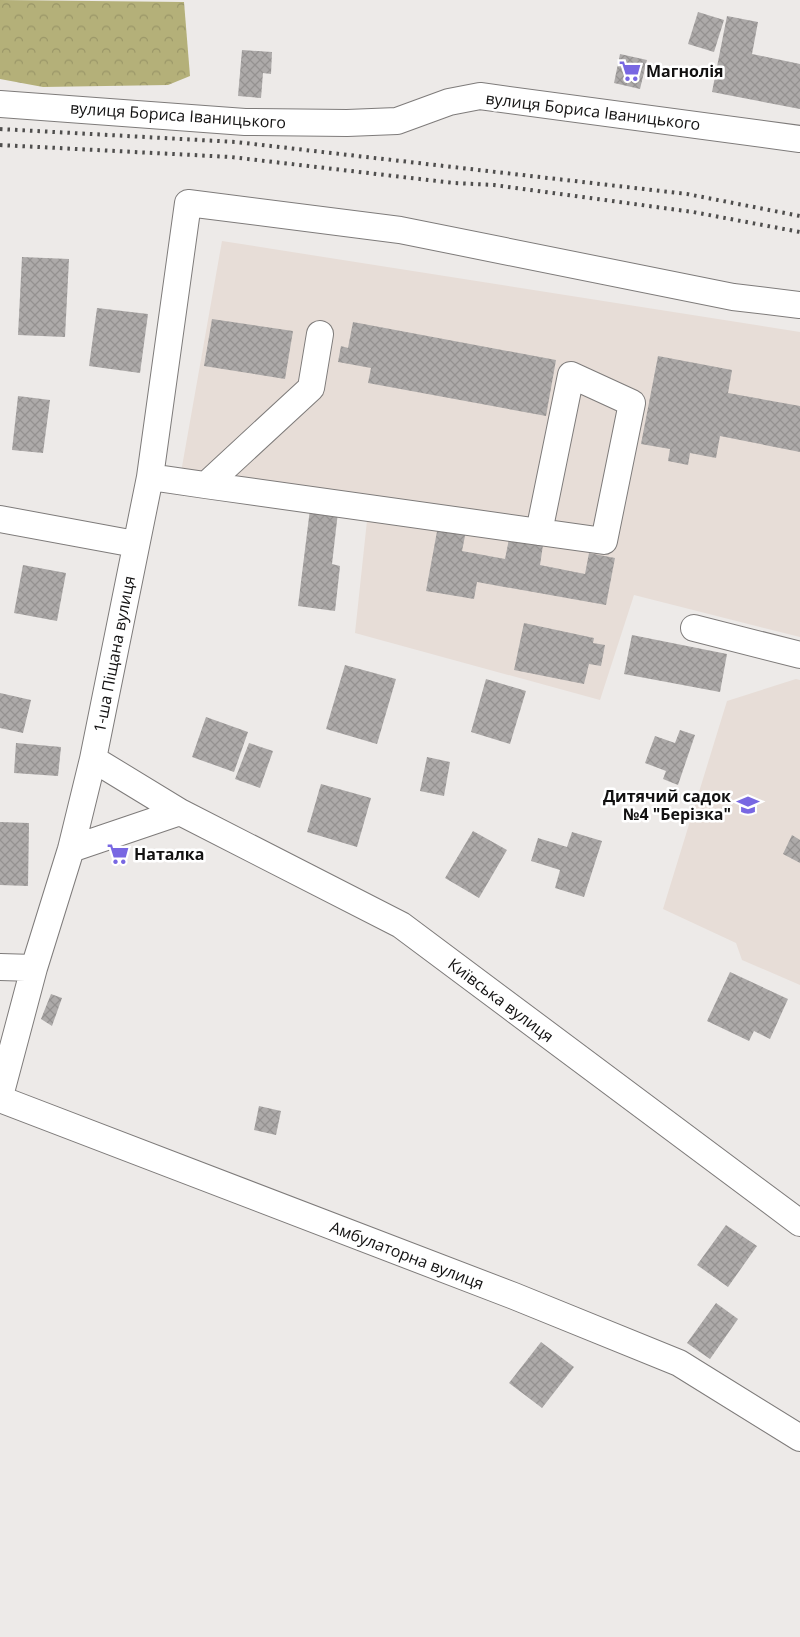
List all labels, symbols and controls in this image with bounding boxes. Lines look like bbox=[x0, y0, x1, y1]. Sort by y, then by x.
supermarket icon: Магнолія bbox=[617, 58, 643, 84]
place label: Магнолія bbox=[646, 60, 724, 82]
street label: вулиця Бориса Іваницького bbox=[484, 87, 702, 135]
street label: вулиця Бориса Іваницького bbox=[69, 96, 287, 134]
street label: 1-ша Піщана вулиця bbox=[88, 574, 140, 734]
place label: Дитячий садок №4 "Берізка" bbox=[603, 785, 731, 825]
school or university icon: Дитячий садок №4 "Берізка" bbox=[735, 792, 761, 818]
supermarket icon: Наталка bbox=[105, 841, 131, 867]
place label: Наталка bbox=[134, 843, 204, 865]
street label: Київська вулиця bbox=[444, 953, 558, 1047]
street label: Амбулаторна вулиця bbox=[327, 1216, 487, 1294]

